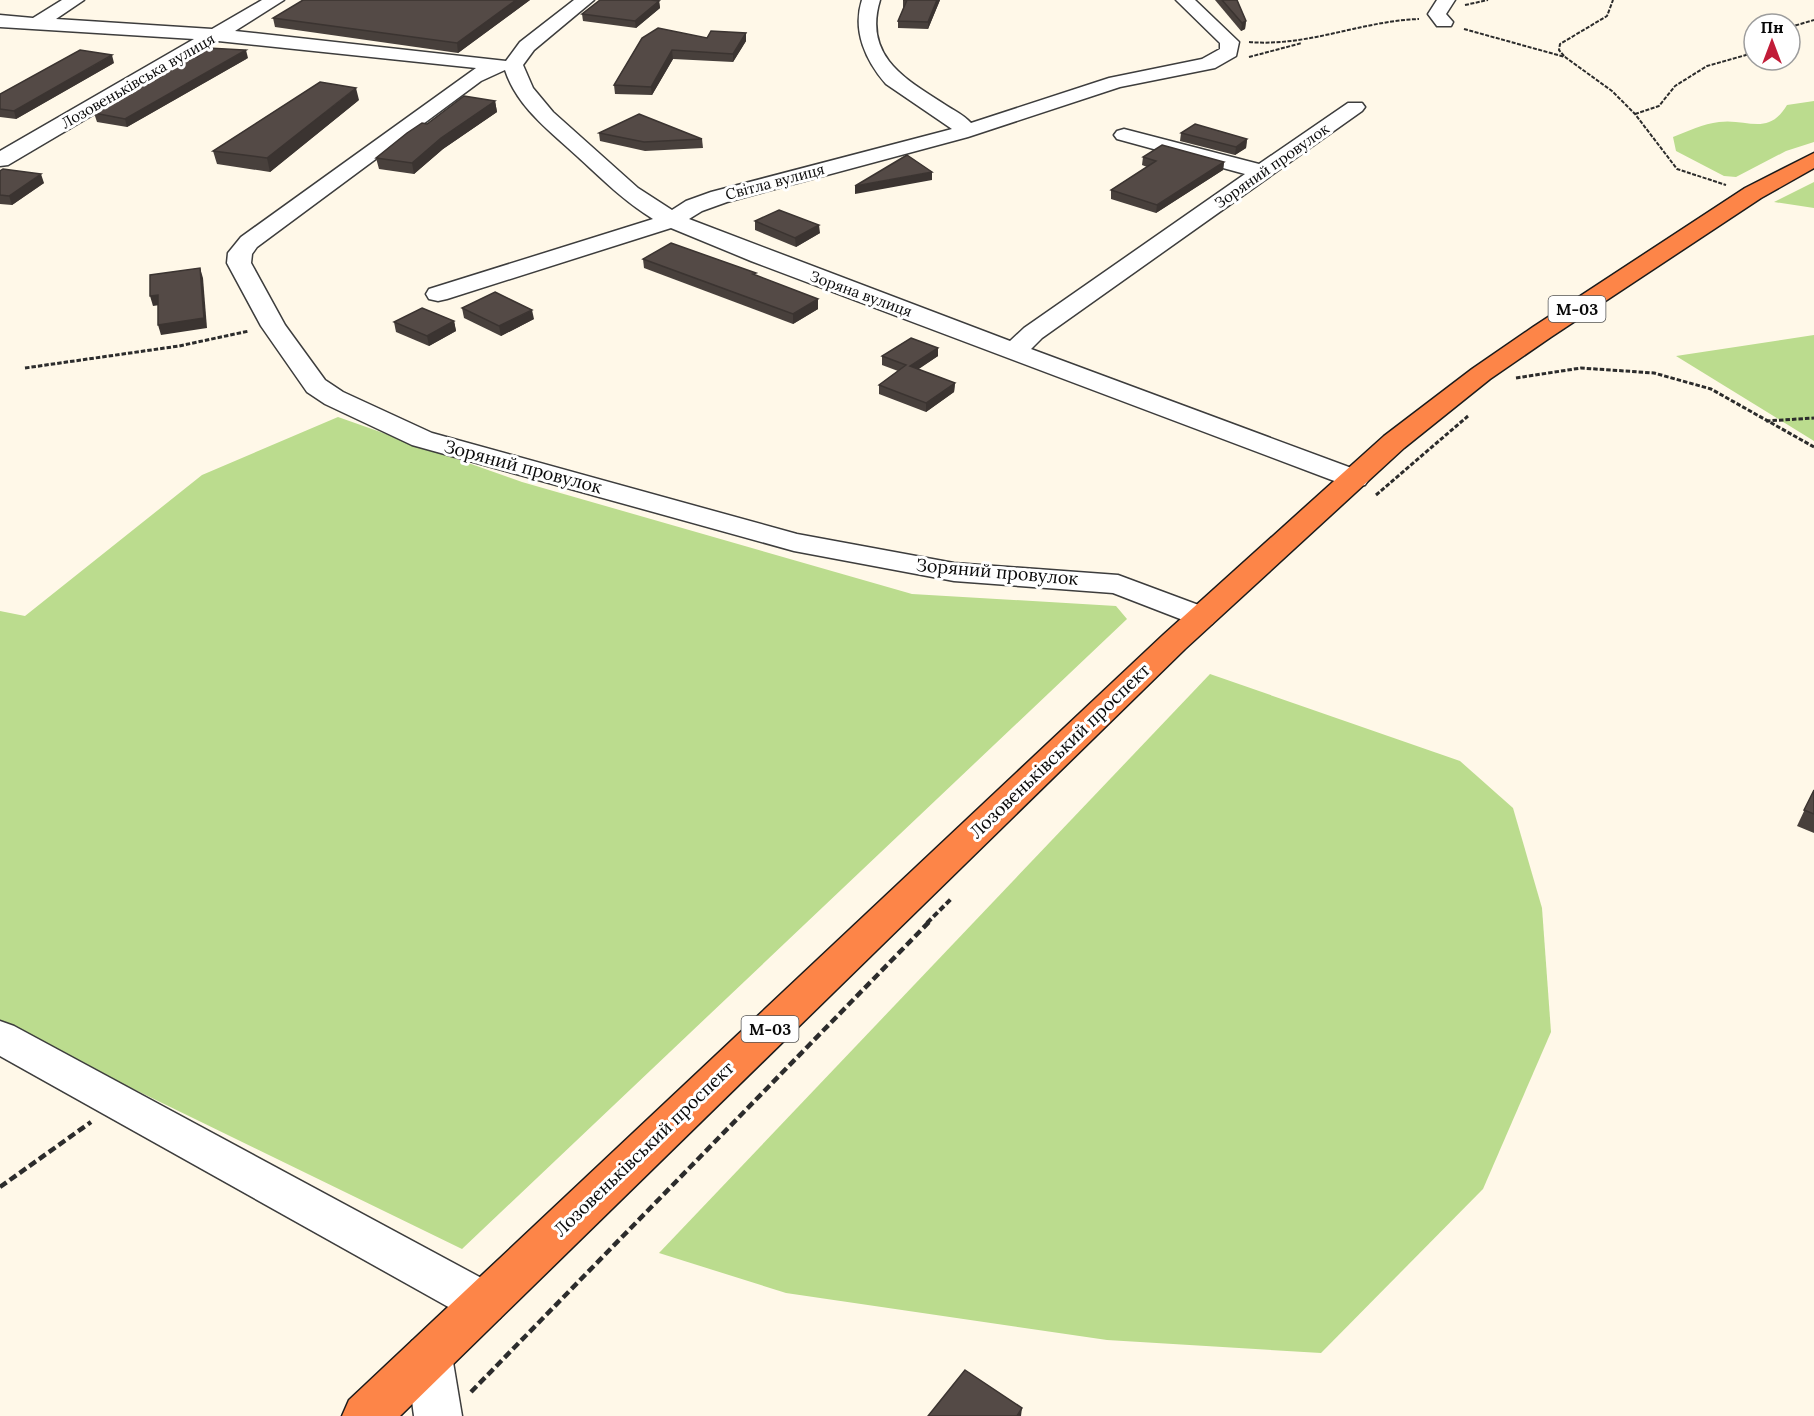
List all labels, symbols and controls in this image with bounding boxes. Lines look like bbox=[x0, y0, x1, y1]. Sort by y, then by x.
north arrow bbox=[1742, 12, 1802, 72]
text: Пн bbox=[1760, 17, 1784, 37]
street label: Лозовеньківська вулиця bbox=[58, 29, 218, 132]
street label: Зоряний провулок bbox=[1211, 119, 1333, 212]
street label: Світла вулиця bbox=[723, 159, 827, 204]
street label: Зоряна вулиця bbox=[807, 266, 915, 321]
road number: М-03 bbox=[1548, 296, 1606, 322]
street label: Зоряний провулок bbox=[442, 434, 605, 499]
street label: Зоряний провулок bbox=[915, 553, 1079, 590]
street label: Лозовеньківський проспект bbox=[965, 658, 1155, 843]
road number: М-03 bbox=[742, 1016, 798, 1042]
street label: Лозовеньківський проспект bbox=[549, 1056, 739, 1241]

